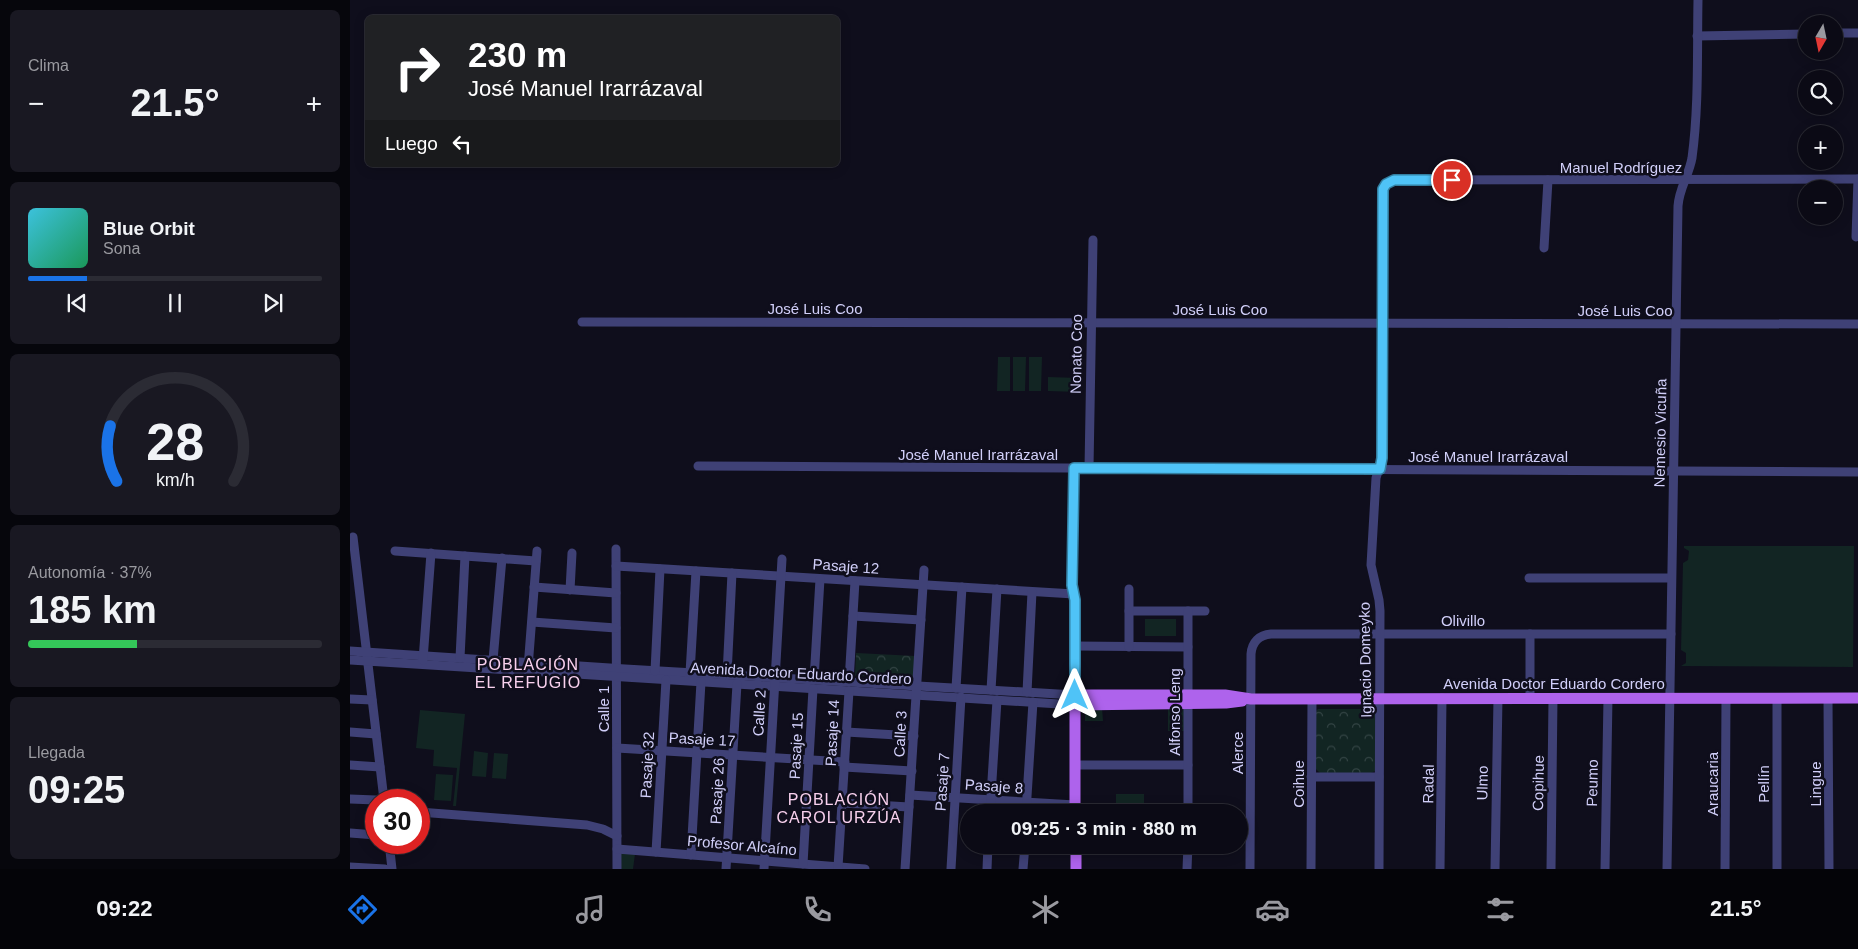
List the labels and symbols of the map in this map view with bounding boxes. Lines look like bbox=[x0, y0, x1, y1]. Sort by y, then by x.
north arrow bbox=[1798, 15, 1842, 60]
pin bbox=[1431, 159, 1473, 201]
street label: Manuel Rodríguez bbox=[1560, 159, 1682, 176]
street label: José Luis Coo bbox=[767, 300, 863, 317]
street label: José Luis Coo bbox=[1172, 301, 1268, 318]
street label: José Luis Coo bbox=[1577, 302, 1673, 319]
street label: Nonato Coo bbox=[1067, 314, 1085, 394]
street label: Nemesio Vicuña bbox=[1651, 378, 1669, 488]
street label: José Manuel Irarrázaval bbox=[898, 446, 1058, 463]
street label: José Manuel Irarrázaval bbox=[1408, 448, 1568, 465]
street label: Pasaje 12 bbox=[812, 555, 880, 577]
street label: Ignacio Domeyko bbox=[1355, 602, 1375, 718]
street label: Olivillo bbox=[1441, 612, 1485, 629]
district label: POBLACIÓN EL REFUGIO bbox=[475, 655, 581, 691]
street label: Avenida Doctor Eduardo Cordero bbox=[690, 659, 912, 687]
position arrow bbox=[1048, 668, 1100, 720]
street label: Alfonso Leng bbox=[1166, 668, 1183, 756]
street label: Avenida Doctor Eduardo Cordero bbox=[1443, 675, 1665, 692]
street label: Calle 1 bbox=[595, 686, 612, 732]
street label: Calle 2 bbox=[749, 689, 769, 737]
street label: Pasaje 14 bbox=[822, 699, 842, 767]
street label: Calle 3 bbox=[890, 710, 910, 758]
street label: Pasaje 15 bbox=[786, 712, 806, 780]
street label: Pasaje 17 bbox=[668, 729, 736, 749]
street label: Pasaje 32 bbox=[637, 731, 657, 799]
street label: Alerce bbox=[1229, 732, 1246, 774]
street label: Araucaria bbox=[1704, 751, 1721, 816]
street label: Pasaje 7 bbox=[931, 752, 953, 812]
street label: Copihue bbox=[1529, 755, 1547, 811]
street label: Pasaje 26 bbox=[707, 757, 727, 825]
street label: Peumo bbox=[1583, 759, 1601, 807]
street label: Coihue bbox=[1290, 760, 1307, 808]
street label: Lingue bbox=[1807, 761, 1824, 807]
street label: Radal bbox=[1419, 764, 1437, 804]
street label: Ulmo bbox=[1473, 765, 1491, 801]
street label: Pellín bbox=[1755, 765, 1772, 803]
street label: Pasaje 8 bbox=[964, 775, 1024, 797]
speed limit sign: 30 bbox=[365, 789, 430, 854]
district label: POBLACIÓN CAROL URZÚA bbox=[776, 790, 902, 826]
street label: Profesor Alcaíno bbox=[686, 832, 798, 858]

